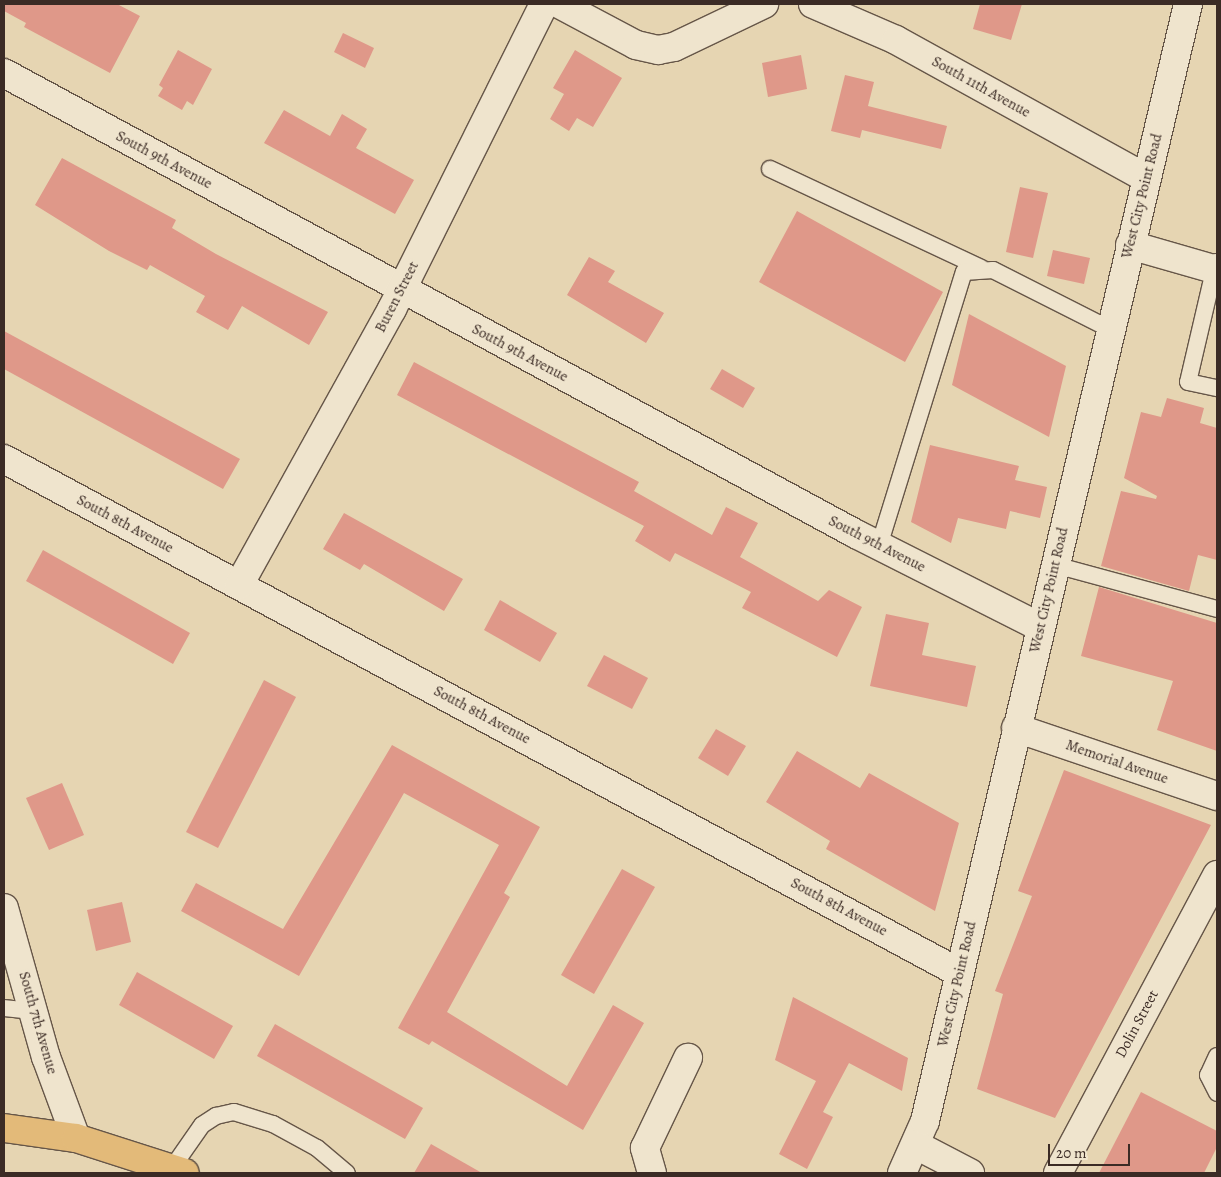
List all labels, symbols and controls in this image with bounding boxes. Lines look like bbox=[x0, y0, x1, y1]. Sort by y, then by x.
street label: South 11th Avenue bbox=[929, 52, 1033, 122]
street label: South 9th Avenue bbox=[113, 127, 215, 193]
street label: West City Point Road bbox=[1118, 132, 1166, 260]
street label: Buren Street bbox=[371, 258, 423, 336]
street label: South 9th Avenue bbox=[469, 320, 571, 386]
street label: South 8th Avenue bbox=[74, 491, 176, 557]
street label: South 9th Avenue bbox=[825, 512, 929, 576]
street label: West City Point Road bbox=[1026, 526, 1072, 654]
street label: South 8th Avenue bbox=[431, 682, 533, 748]
street label: Memorial Avenue bbox=[1063, 736, 1171, 788]
street label: South 8th Avenue bbox=[788, 874, 890, 940]
street label: West City Point Road bbox=[934, 920, 980, 1048]
street label: South 7th Avenue bbox=[15, 970, 61, 1076]
street label: Dolin Street bbox=[1112, 987, 1162, 1061]
scale bar bbox=[1051, 1134, 1134, 1166]
text: 20 m bbox=[1056, 1143, 1087, 1163]

